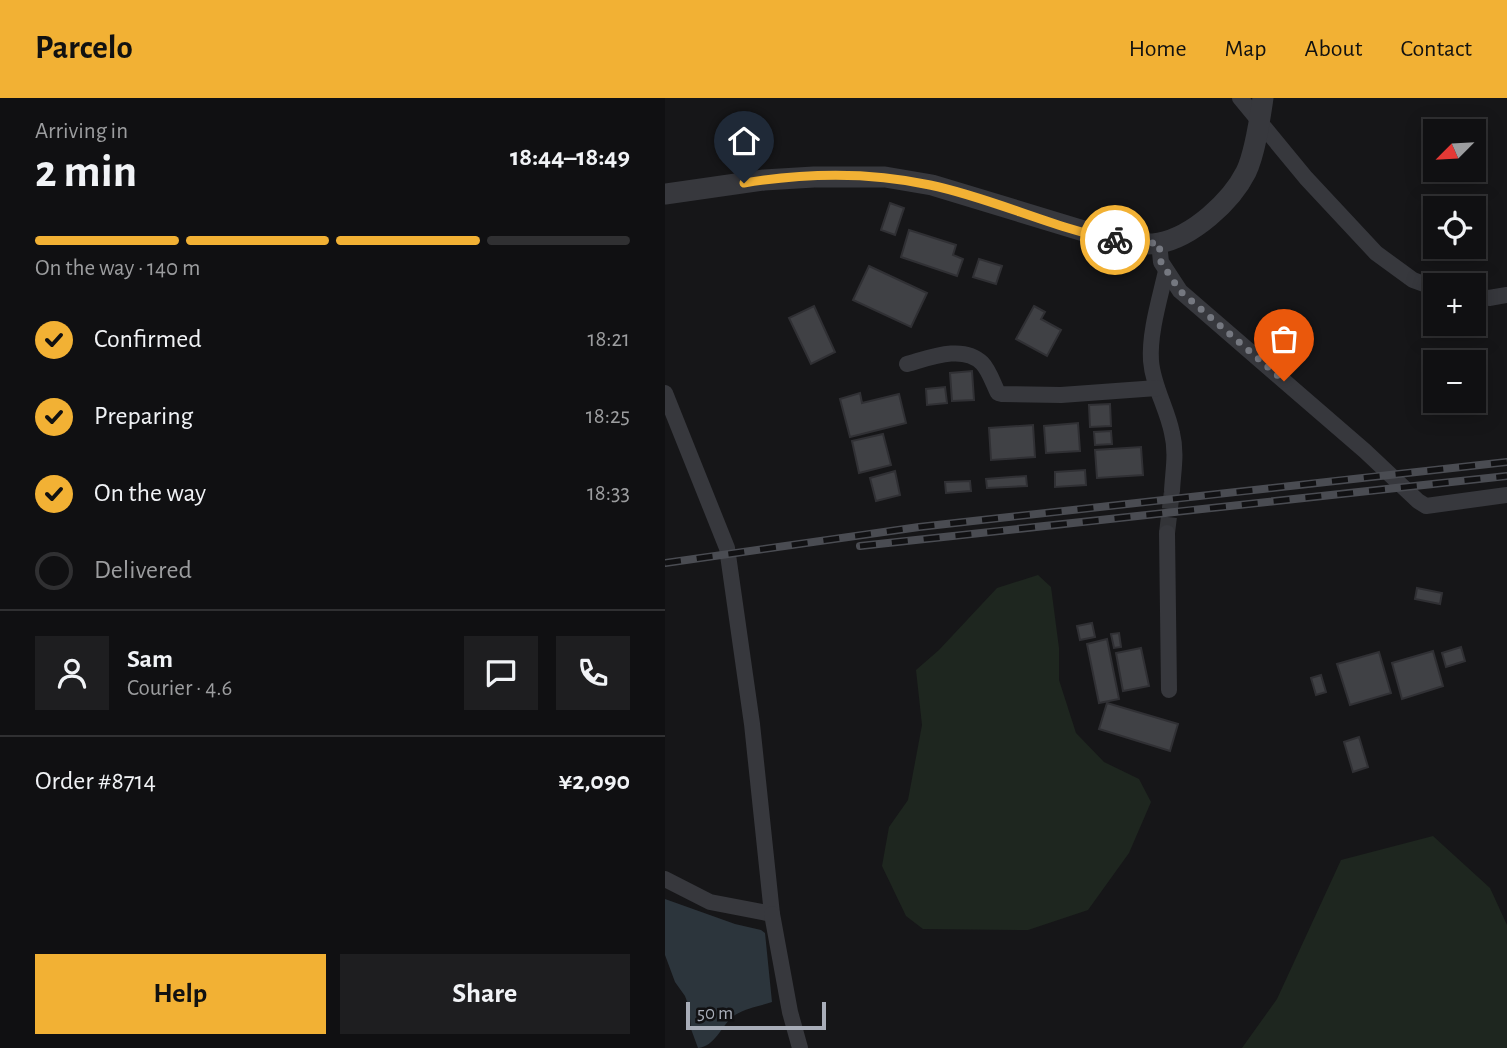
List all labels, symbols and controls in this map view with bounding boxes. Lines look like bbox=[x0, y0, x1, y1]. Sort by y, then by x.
text: Parcelo bbox=[35, 32, 133, 65]
text: Home bbox=[1129, 37, 1187, 61]
text: Map bbox=[1225, 37, 1267, 61]
text: About bbox=[1305, 37, 1362, 61]
text: Contact bbox=[1400, 37, 1472, 61]
pin bbox=[714, 111, 774, 183]
north arrow bbox=[1423, 119, 1486, 182]
map controls bbox=[1423, 119, 1486, 413]
text: Arriving in bbox=[35, 120, 128, 143]
icon: home bbox=[725, 122, 763, 160]
text: 18:44–18:49 bbox=[510, 144, 630, 170]
text: 2 min bbox=[35, 149, 137, 195]
button: locate bbox=[1423, 196, 1486, 259]
courier bbox=[1080, 205, 1150, 275]
icon: bike bbox=[1096, 221, 1134, 259]
text: On the way · 140 m bbox=[35, 257, 200, 280]
button: + bbox=[1423, 273, 1486, 336]
pin bbox=[1254, 309, 1314, 381]
icon: bag bbox=[1265, 320, 1303, 358]
icon: check bbox=[35, 321, 73, 359]
text: Confirmed bbox=[94, 326, 202, 352]
text: 18:21 bbox=[588, 328, 630, 351]
button: − bbox=[1423, 350, 1486, 413]
icon: check bbox=[35, 398, 73, 436]
text: Preparing bbox=[94, 403, 193, 429]
text: 18:25 bbox=[586, 405, 630, 428]
icon: check bbox=[35, 475, 73, 513]
text: On the way bbox=[94, 480, 206, 506]
text: 18:33 bbox=[587, 482, 630, 505]
text: Delivered bbox=[94, 557, 192, 583]
button: person bbox=[35, 636, 109, 710]
button: chat bbox=[464, 636, 538, 710]
button: phone bbox=[556, 636, 630, 710]
text: Sam bbox=[127, 646, 173, 672]
text: Courier · 4.6 bbox=[127, 677, 232, 700]
text: Order #8714 bbox=[35, 768, 156, 794]
text: ¥2,090 bbox=[558, 768, 630, 794]
button: Help bbox=[35, 954, 326, 1034]
button: Share bbox=[340, 954, 630, 1034]
scale bar bbox=[686, 999, 826, 1031]
text: 50 m bbox=[697, 1004, 733, 1023]

